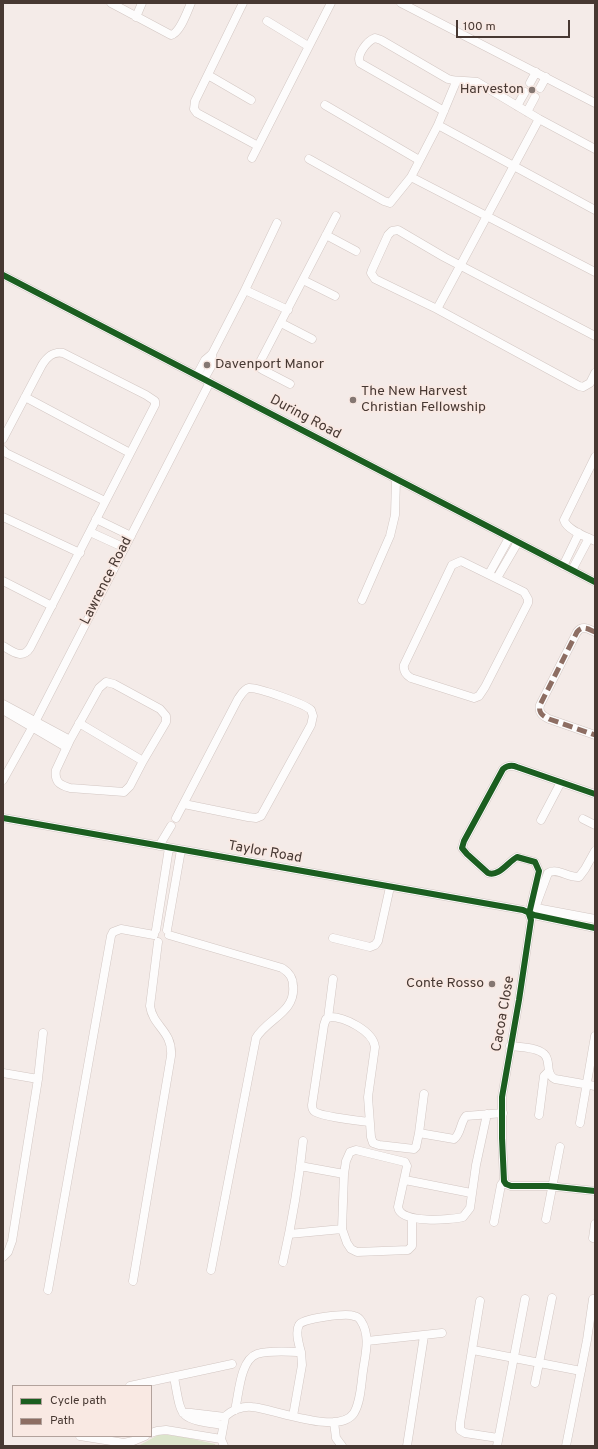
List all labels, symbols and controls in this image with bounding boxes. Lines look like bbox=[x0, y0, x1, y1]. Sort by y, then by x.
scale bar bbox=[458, 12, 572, 38]
text: 100 m bbox=[463, 19, 496, 35]
place label: Harveston bbox=[460, 82, 524, 98]
marker: Harveston bbox=[527, 85, 537, 95]
place label: Davenport Manor bbox=[215, 357, 324, 373]
marker: Davenport Manor bbox=[202, 360, 212, 370]
place label: The New Harvest Christian Fellowship bbox=[361, 384, 486, 416]
street label: During Road bbox=[267, 392, 343, 444]
marker: The New Harvest Christian Fellowship bbox=[348, 395, 358, 405]
street label: Lawrence Road bbox=[78, 534, 136, 628]
street label: Taylor Road bbox=[227, 838, 303, 868]
street label: Cacoa Close bbox=[489, 975, 519, 1053]
place label: Conte Rosso bbox=[406, 976, 484, 992]
marker: Conte Rosso bbox=[487, 979, 497, 989]
legend bbox=[12, 1385, 152, 1437]
text: Cycle path bbox=[50, 1393, 107, 1409]
text: Path bbox=[50, 1413, 75, 1429]

